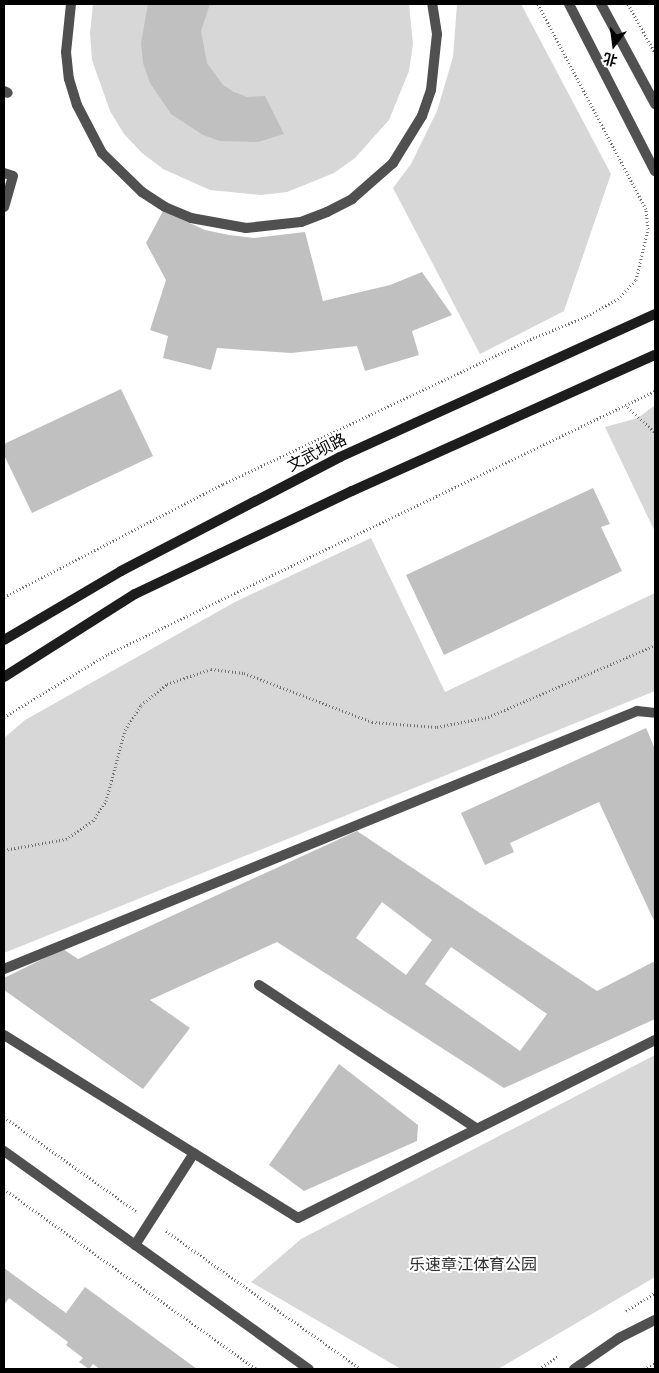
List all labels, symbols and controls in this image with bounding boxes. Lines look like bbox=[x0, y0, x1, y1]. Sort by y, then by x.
north arrow bbox=[589, 20, 639, 70]
text: 北 bbox=[601, 49, 619, 70]
street label: 文武坝路 bbox=[284, 430, 350, 476]
park label: 乐速章江体育公园 bbox=[409, 1255, 537, 1275]

